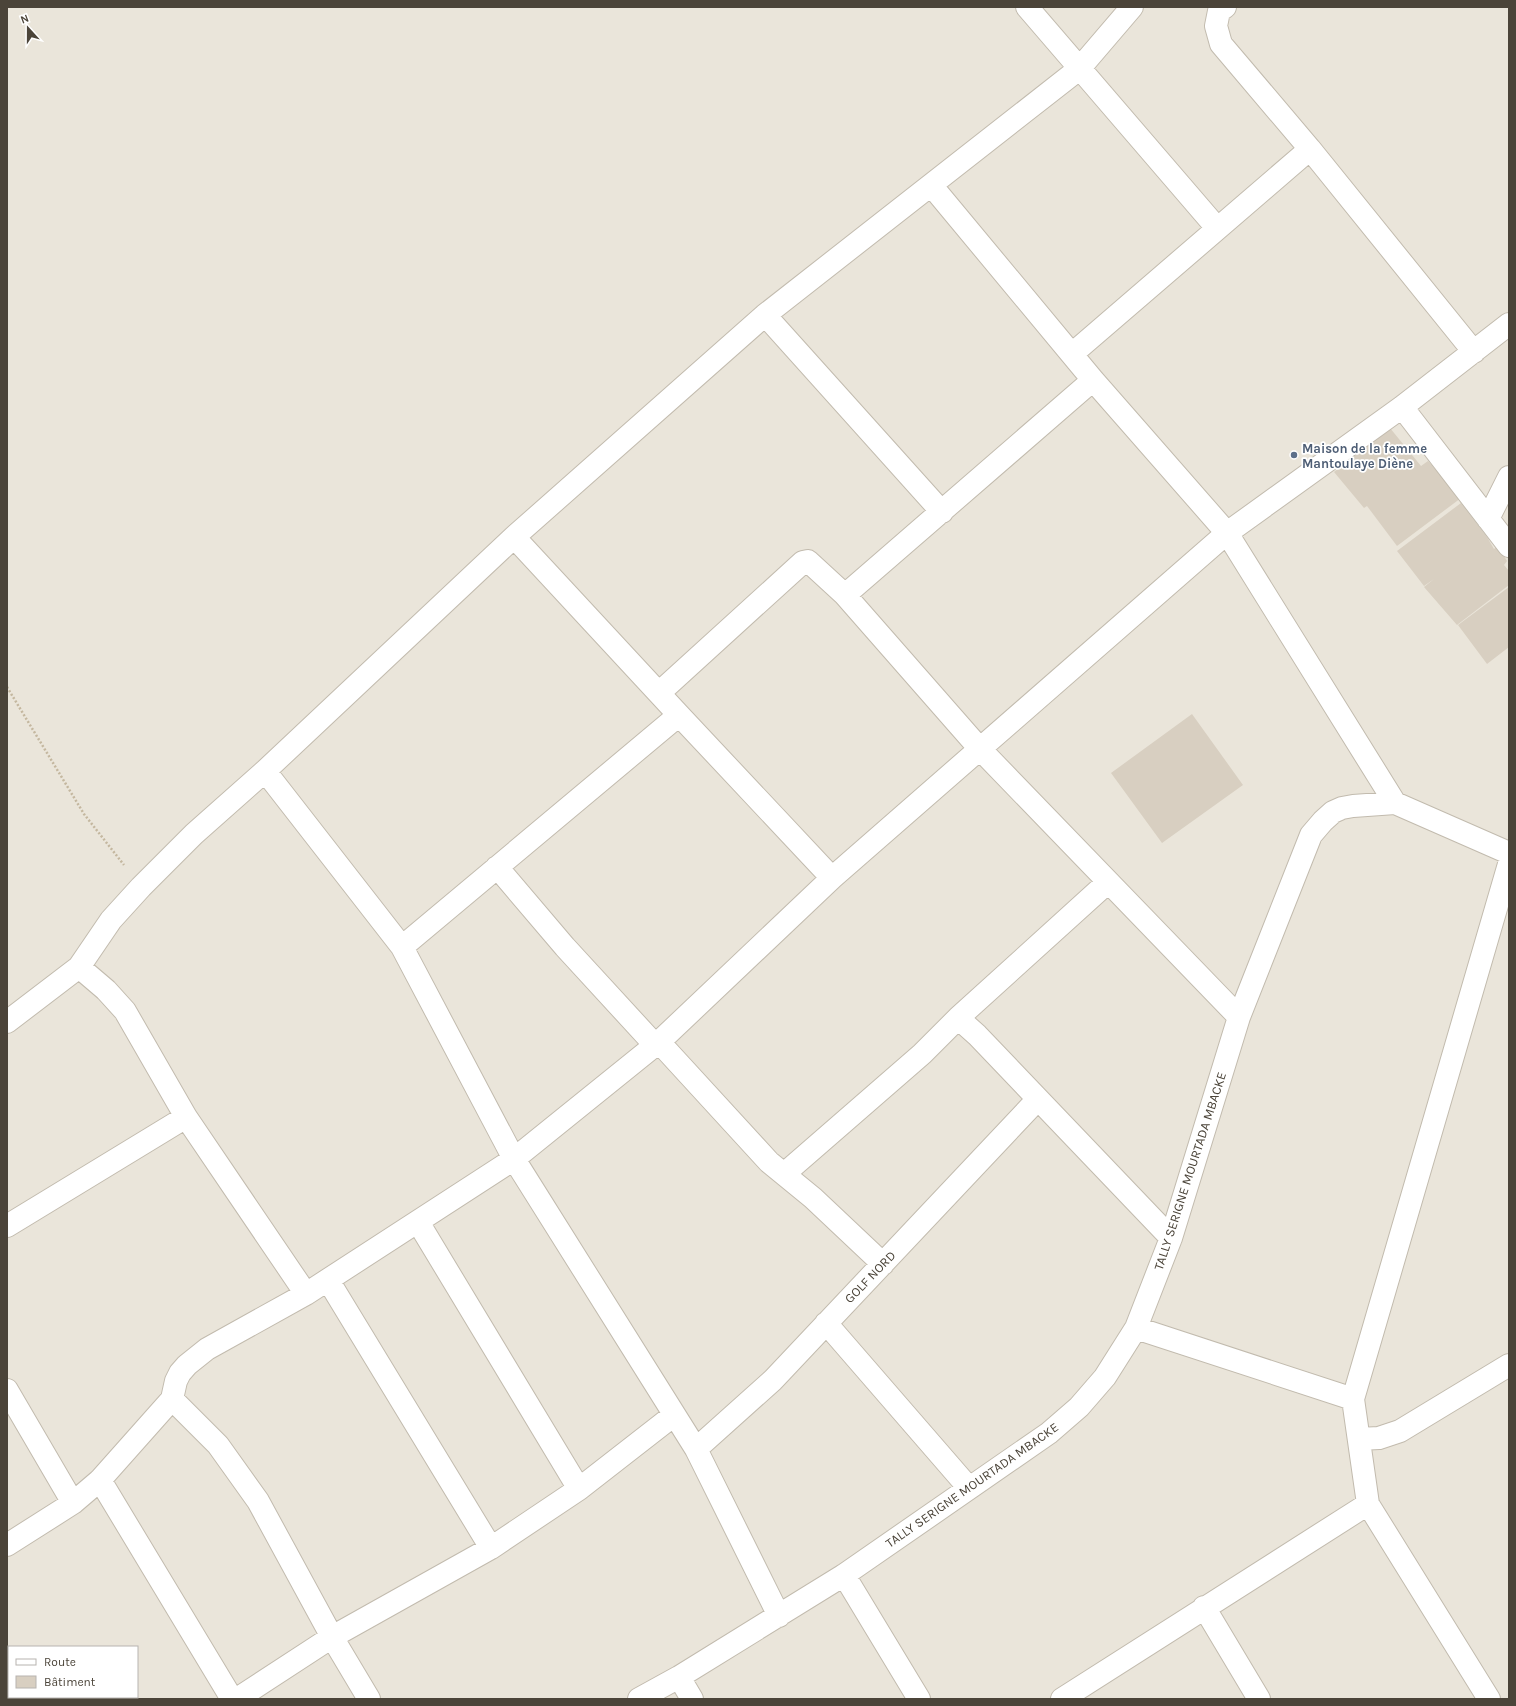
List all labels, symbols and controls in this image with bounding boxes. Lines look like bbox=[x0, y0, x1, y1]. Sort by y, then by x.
north arrow bbox=[8, 8, 48, 48]
text: N bbox=[19, 12, 31, 27]
place label: Maison de la femme Mantoulaye Diène bbox=[1302, 441, 1427, 471]
marker: Maison de la femme Mantoulaye Diène bbox=[1289, 450, 1299, 460]
street label: TALLY SERIGNE MOURTADA MBACKE bbox=[1151, 1070, 1229, 1272]
street label: GOLF NORD bbox=[841, 1248, 899, 1306]
street label: TALLY SERIGNE MOURTADA MBACKE bbox=[883, 1419, 1061, 1551]
legend bbox=[8, 1646, 138, 1698]
text: Route bbox=[44, 1655, 76, 1669]
text: Bâtiment bbox=[44, 1675, 96, 1689]

